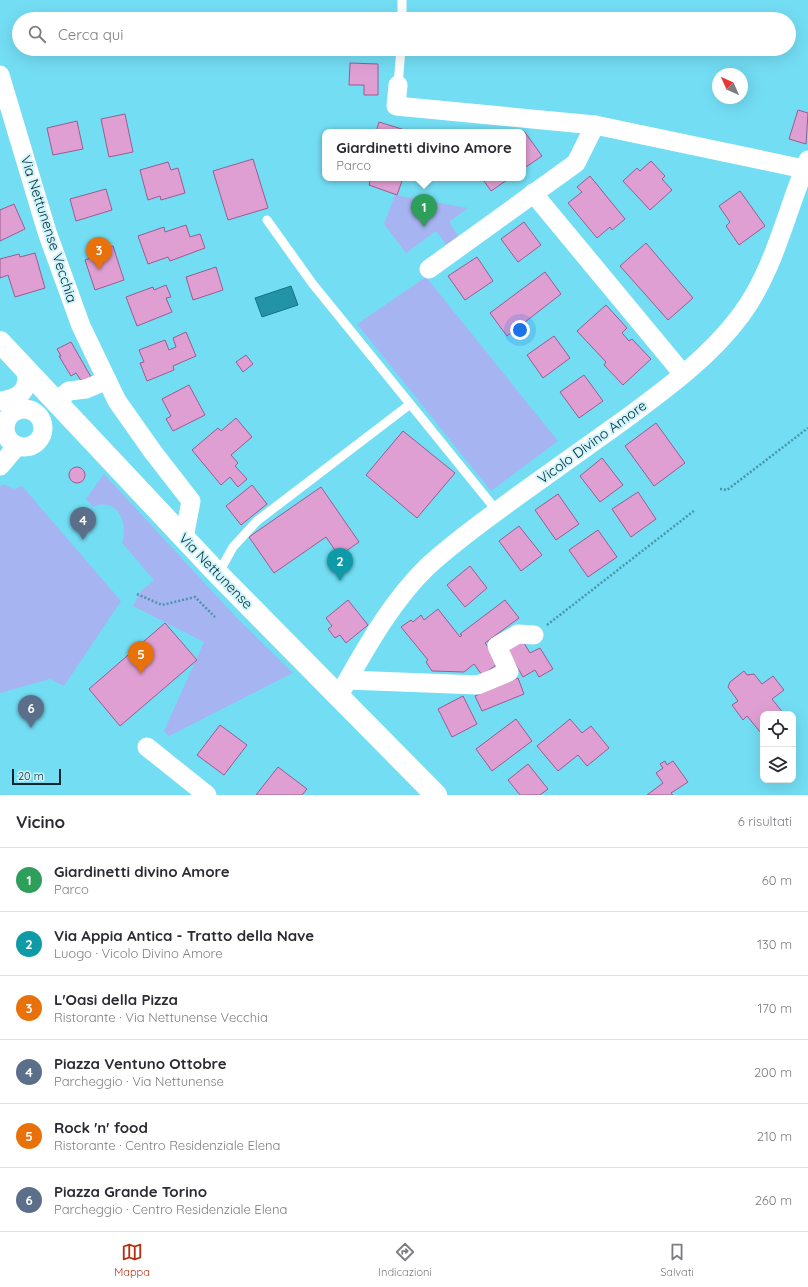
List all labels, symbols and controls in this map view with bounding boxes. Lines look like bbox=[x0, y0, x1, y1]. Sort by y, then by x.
search box bbox=[12, 12, 796, 56]
icon: search bbox=[26, 23, 48, 45]
text: Cerca qui bbox=[58, 25, 124, 44]
north arrow bbox=[712, 68, 748, 104]
popup bbox=[322, 129, 526, 181]
text: Giardinetti divino Amore bbox=[336, 138, 512, 157]
street label: Via Nettunense Vecchia bbox=[17, 153, 81, 305]
text: Parco bbox=[336, 157, 371, 173]
pin: 1 bbox=[411, 194, 437, 227]
pin: 3 bbox=[86, 237, 112, 270]
your location bbox=[510, 320, 530, 340]
street label: Vicolo Divino Amore bbox=[534, 396, 650, 488]
pin: 4 bbox=[70, 507, 96, 540]
street label: Via Nettunense bbox=[175, 529, 257, 613]
pin: 2 bbox=[327, 548, 353, 581]
pin: 5 bbox=[128, 641, 154, 674]
pin: 6 bbox=[18, 695, 44, 728]
map controls bbox=[760, 711, 796, 783]
button: locate bbox=[760, 711, 796, 747]
button: layers bbox=[760, 747, 796, 783]
scale bar bbox=[12, 767, 61, 786]
text: 20 m bbox=[18, 769, 44, 783]
text: Vicino bbox=[16, 811, 65, 832]
text: 6 risultati bbox=[738, 813, 792, 829]
text: Giardinetti divino Amore bbox=[54, 862, 230, 881]
text: 1 bbox=[26, 872, 32, 888]
text: 60 m bbox=[762, 872, 792, 888]
text: Parco bbox=[54, 881, 89, 897]
text: Via Appia Antica - Tratto della Nave bbox=[54, 926, 314, 945]
text: 2 bbox=[25, 936, 33, 952]
text: 130 m bbox=[757, 936, 792, 952]
text: Luogo · Vicolo Divino Amore bbox=[54, 945, 223, 961]
text: L'Oasi della Pizza bbox=[54, 990, 178, 1009]
text: 3 bbox=[26, 1000, 32, 1016]
text: 170 m bbox=[757, 1000, 792, 1016]
text: Ristorante · Via Nettunense Vecchia bbox=[54, 1009, 268, 1025]
text: Piazza Ventuno Ottobre bbox=[54, 1054, 227, 1073]
text: 4 bbox=[25, 1064, 33, 1080]
text: 200 m bbox=[754, 1064, 792, 1080]
text: Parcheggio · Via Nettunense bbox=[54, 1073, 224, 1089]
text: Rock 'n' food bbox=[54, 1118, 148, 1137]
text: 5 bbox=[25, 1128, 33, 1144]
text: 210 m bbox=[757, 1128, 792, 1144]
text: Ristorante · Centro Residenziale Elena bbox=[54, 1137, 280, 1153]
text: Piazza Grande Torino bbox=[54, 1182, 207, 1201]
text: 6 bbox=[25, 1192, 33, 1208]
text: 260 m bbox=[755, 1192, 792, 1208]
text: Parcheggio · Centro Residenziale Elena bbox=[54, 1201, 287, 1217]
tab: Mappa bbox=[114, 1241, 150, 1279]
tab: Indicazioni bbox=[378, 1241, 432, 1279]
tab: Salvati bbox=[660, 1241, 694, 1279]

